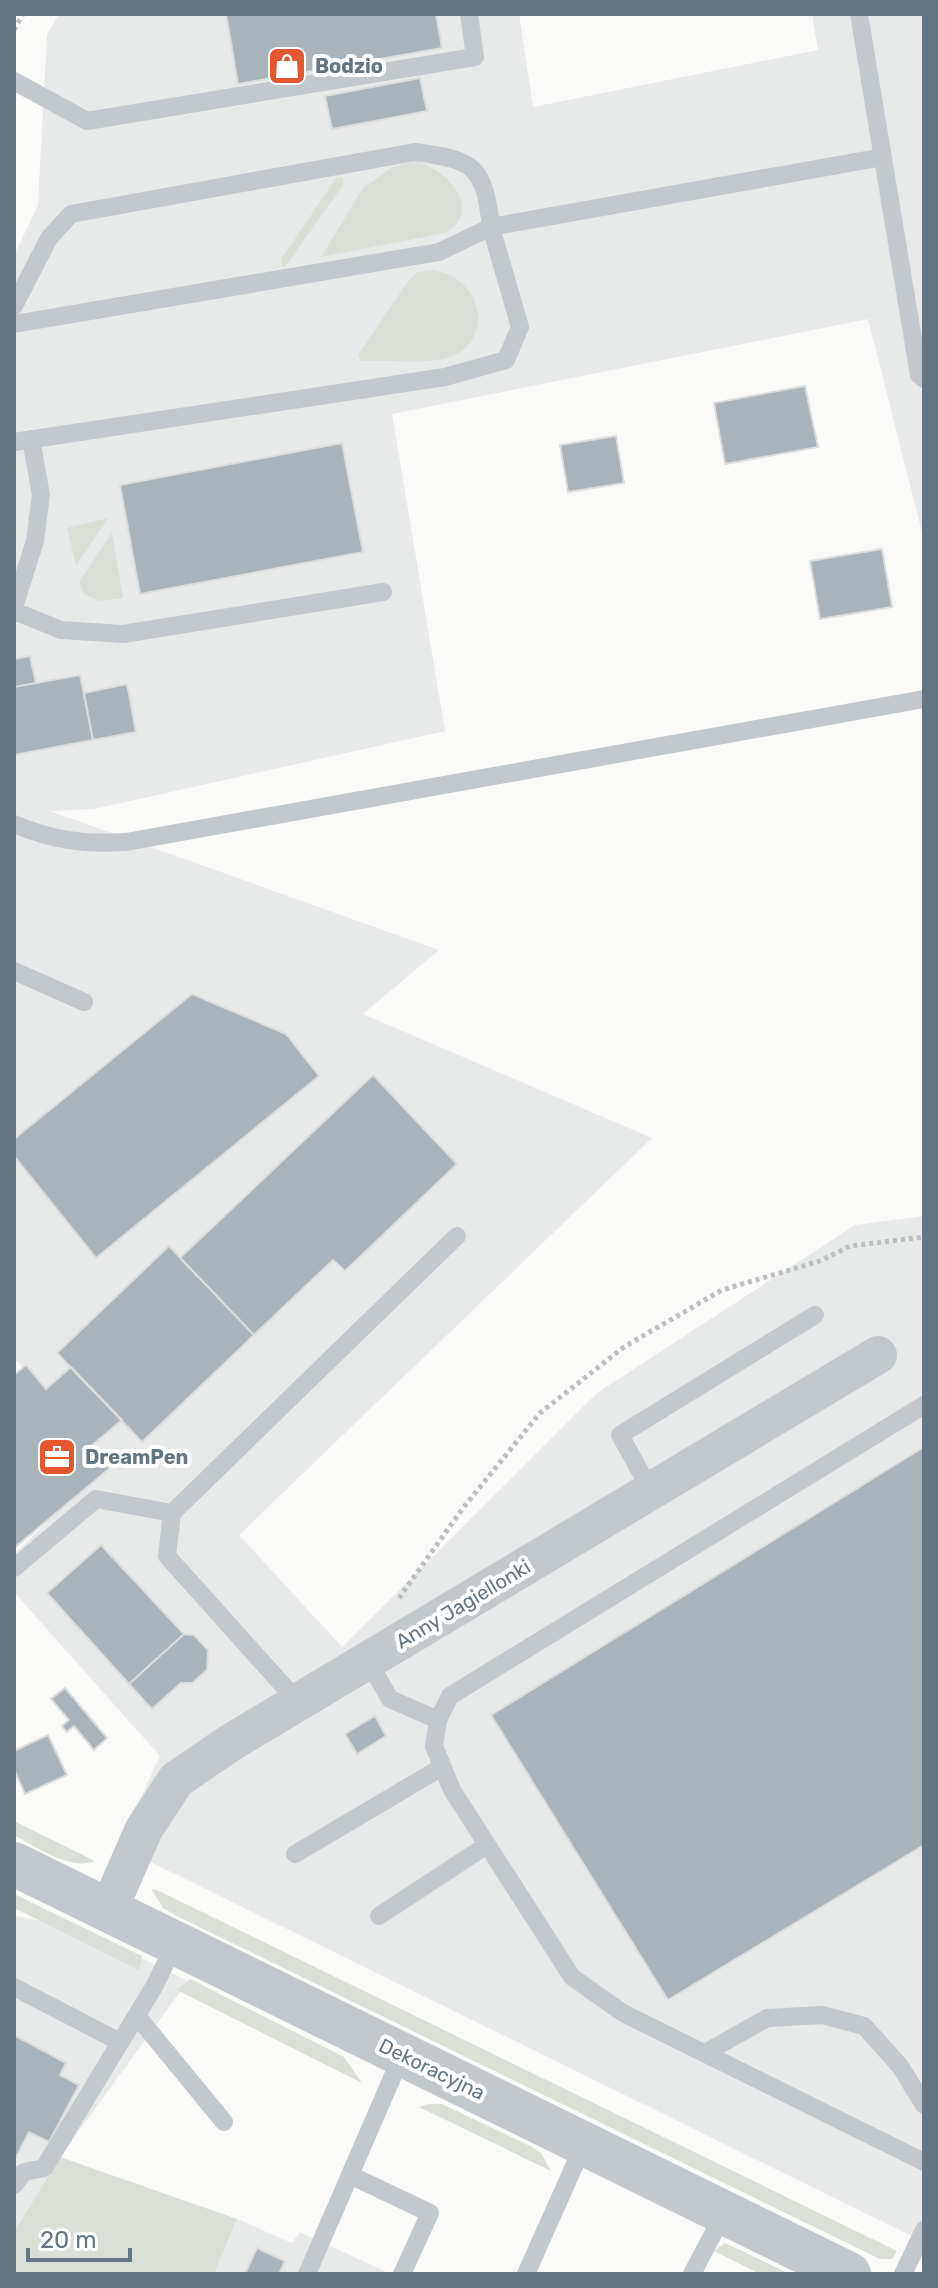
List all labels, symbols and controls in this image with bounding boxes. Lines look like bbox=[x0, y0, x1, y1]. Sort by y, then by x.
shop icon: Bodzio bbox=[266, 45, 308, 87]
place label: Bodzio bbox=[315, 54, 383, 78]
office icon: DreamPen bbox=[36, 1436, 78, 1478]
place label: DreamPen bbox=[85, 1445, 188, 1469]
street label: Anny Jagiellonki bbox=[391, 1554, 535, 1654]
street label: Dekoracyjna bbox=[375, 2033, 489, 2105]
scale bar bbox=[28, 2212, 130, 2262]
text: 20 m bbox=[40, 2226, 97, 2254]

